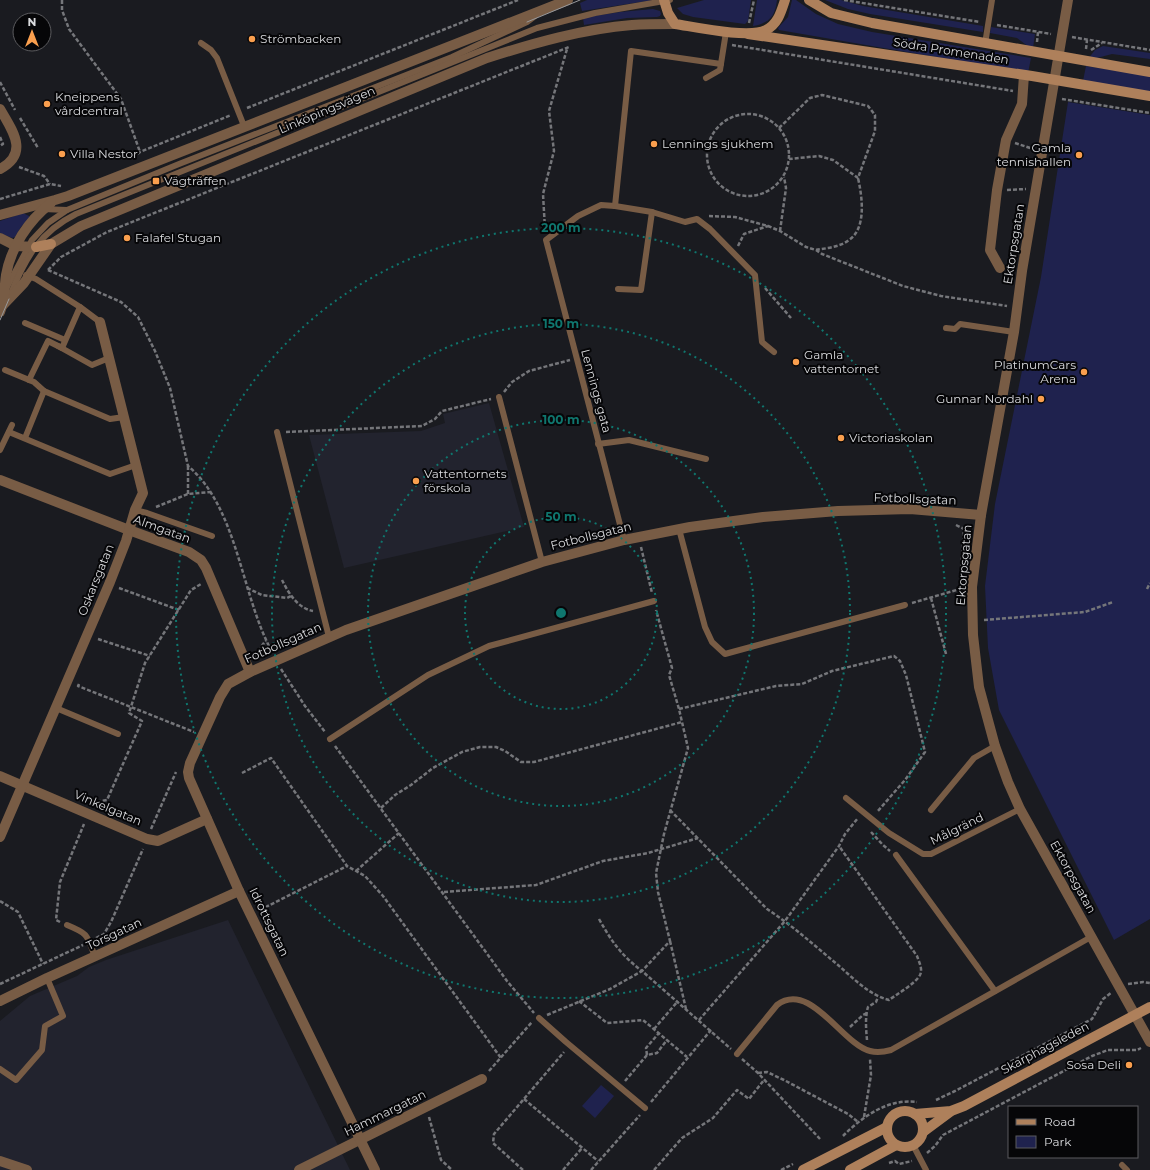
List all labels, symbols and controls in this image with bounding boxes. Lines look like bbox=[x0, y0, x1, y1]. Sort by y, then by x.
north arrow bbox=[12, 12, 52, 52]
text: N bbox=[28, 15, 36, 29]
place label: Strömbacken bbox=[260, 31, 341, 46]
marker: Strömbacken bbox=[247, 34, 257, 44]
street label: Södra Promenaden bbox=[892, 34, 1010, 67]
street label: Linköpingsvägen bbox=[276, 82, 377, 137]
place label: Kneippens vårdcentral bbox=[55, 89, 123, 118]
marker: Kneippens vårdcentral bbox=[42, 99, 52, 109]
place label: Lennings sjukhem bbox=[662, 136, 773, 151]
marker: Lennings sjukhem bbox=[649, 139, 659, 149]
place label: Gamla tennishallen bbox=[997, 140, 1071, 169]
place label: Villa Nestor bbox=[70, 146, 138, 161]
marker: Villa Nestor bbox=[57, 149, 67, 159]
marker: Gamla tennishallen bbox=[1074, 150, 1084, 160]
place label: Vägträffen bbox=[164, 173, 227, 188]
marker: Vägträffen bbox=[151, 176, 161, 186]
street label: Ektorpsgatan bbox=[1000, 203, 1027, 285]
text: 200 m bbox=[541, 220, 581, 235]
place label: Falafel Stugan bbox=[135, 230, 221, 245]
marker: Falafel Stugan bbox=[122, 233, 132, 243]
text: 150 m bbox=[543, 316, 579, 331]
street label: Lennings gata bbox=[578, 347, 615, 434]
place label: Gamla vattentornet bbox=[804, 347, 879, 376]
marker: Gamla vattentornet bbox=[791, 357, 801, 367]
place label: PlatinumCars Arena bbox=[994, 357, 1076, 386]
marker: PlatinumCars Arena bbox=[1079, 367, 1089, 377]
place label: Gunnar Nordahl bbox=[936, 391, 1033, 406]
marker: Gunnar Nordahl bbox=[1036, 394, 1046, 404]
text: 100 m bbox=[543, 412, 579, 427]
place label: Victoriaskolan bbox=[849, 430, 933, 445]
marker: Victoriaskolan bbox=[836, 433, 846, 443]
place label: Vattentornets förskola bbox=[424, 466, 507, 495]
marker: Vattentornets förskola bbox=[411, 476, 421, 486]
street label: Fotbollsgatan bbox=[873, 490, 957, 507]
text: 50 m bbox=[545, 509, 577, 524]
street label: Almgatan bbox=[132, 511, 193, 546]
street label: Fotbollsgatan bbox=[549, 518, 633, 553]
street label: Ektorpsgatan bbox=[952, 524, 975, 606]
street label: Oskarsgatan bbox=[74, 542, 117, 618]
centre of rings bbox=[554, 606, 568, 620]
street label: Fotbollsgatan bbox=[242, 619, 324, 666]
street label: Vinkelgatan bbox=[72, 787, 144, 829]
street label: Målgränd bbox=[928, 809, 986, 848]
street label: Ektorpsgatan bbox=[1047, 838, 1100, 916]
street label: Idrottsgatan bbox=[246, 885, 293, 959]
street label: Torsgatan bbox=[84, 914, 144, 953]
street label: Skarphagsleden bbox=[998, 1018, 1091, 1077]
place label: Sosa Deli bbox=[1066, 1057, 1121, 1072]
marker: Sosa Deli bbox=[1124, 1060, 1134, 1070]
street label: Hammargatan bbox=[341, 1086, 428, 1139]
legend bbox=[1008, 1106, 1138, 1158]
text: Road bbox=[1044, 1114, 1075, 1129]
text: Park bbox=[1044, 1134, 1072, 1149]

